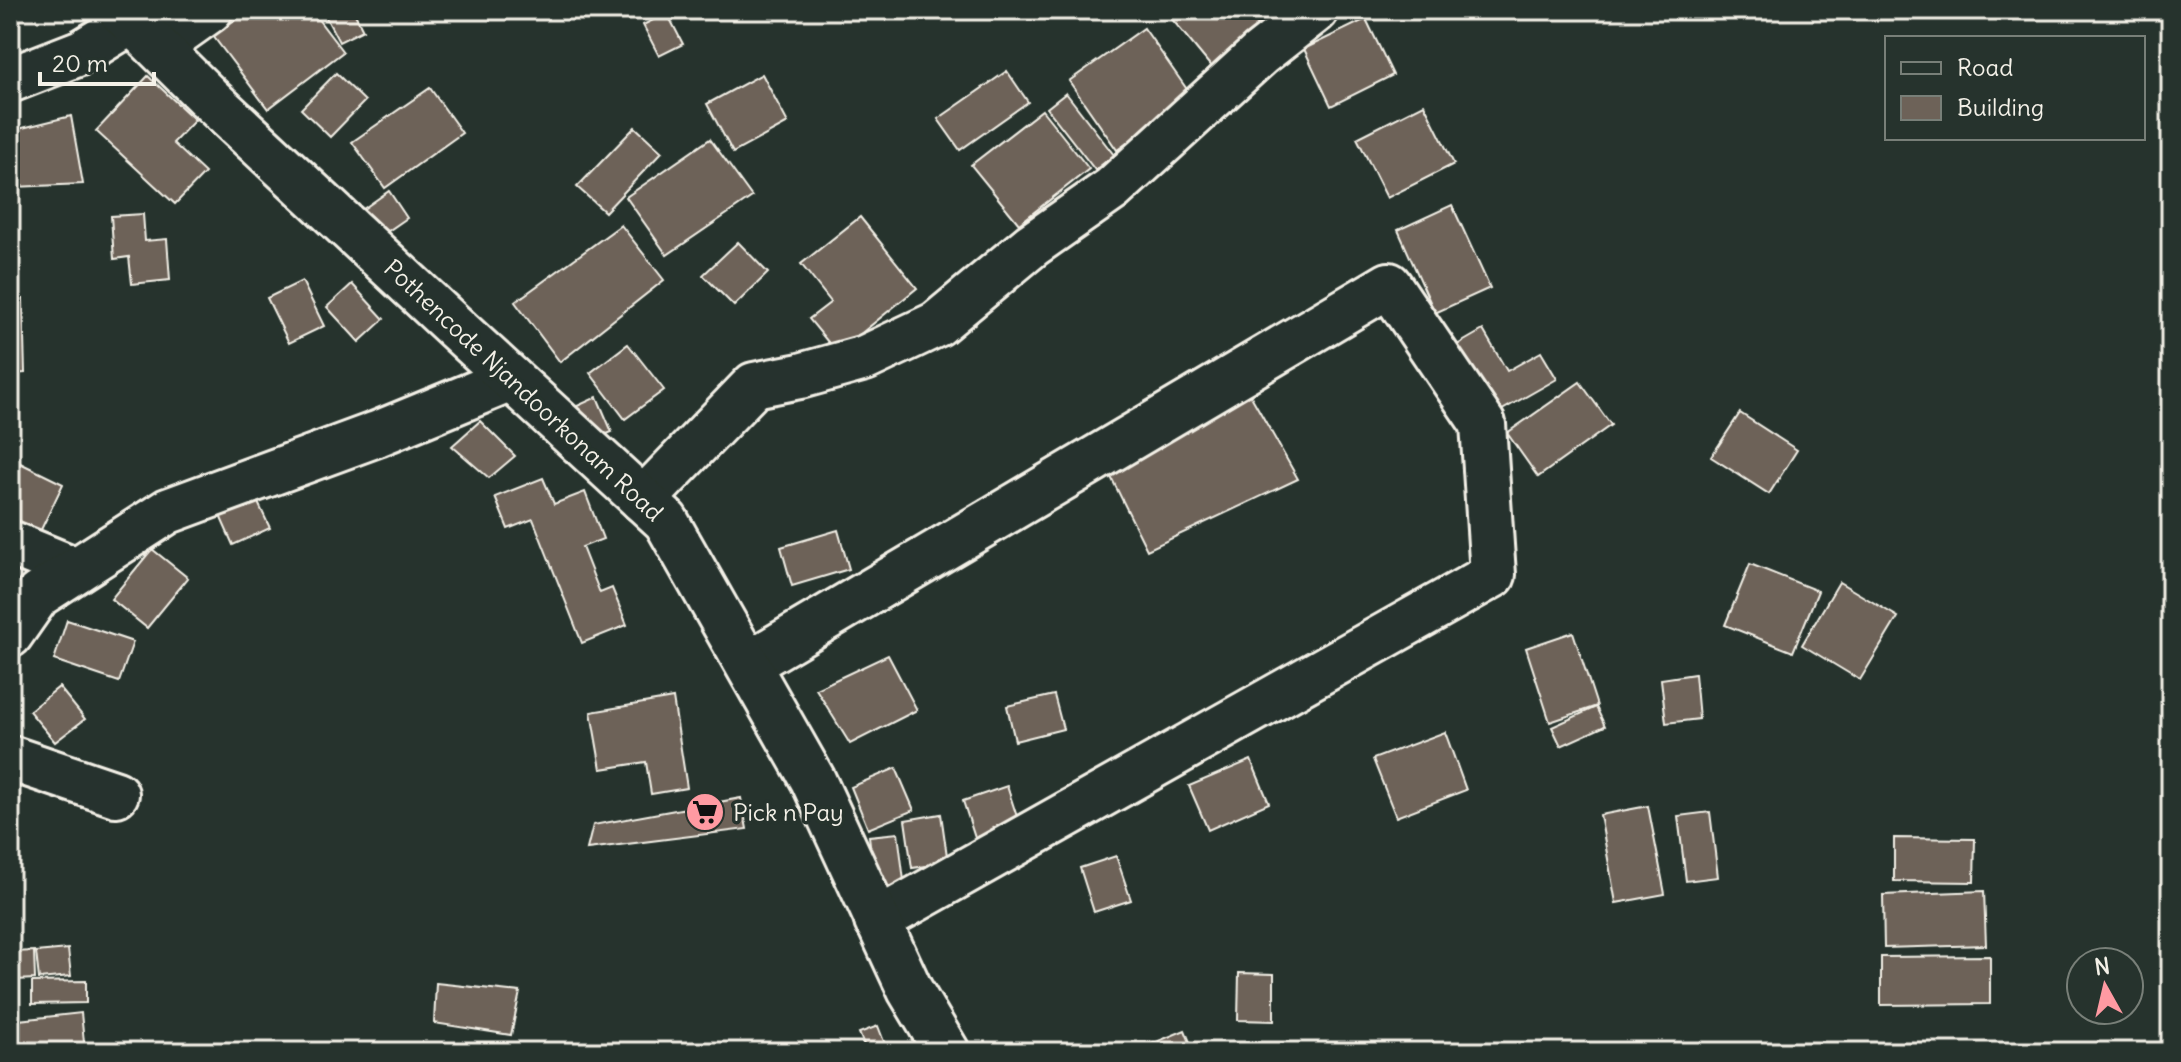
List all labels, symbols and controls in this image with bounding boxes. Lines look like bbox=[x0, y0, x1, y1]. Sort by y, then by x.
scale bar bbox=[40, 36, 154, 86]
legend bbox=[1885, 36, 2145, 140]
text: 20 m bbox=[52, 48, 108, 78]
text: Road bbox=[1957, 52, 2013, 82]
text: Building bbox=[1957, 92, 2044, 122]
street label: Pothencode Njandoorkonam Road bbox=[378, 253, 670, 527]
supermarket icon: Pick n Pay bbox=[684, 791, 726, 833]
place label: Pick n Pay bbox=[733, 797, 844, 827]
north arrow bbox=[2065, 946, 2145, 1026]
text: N bbox=[2093, 951, 2112, 981]

